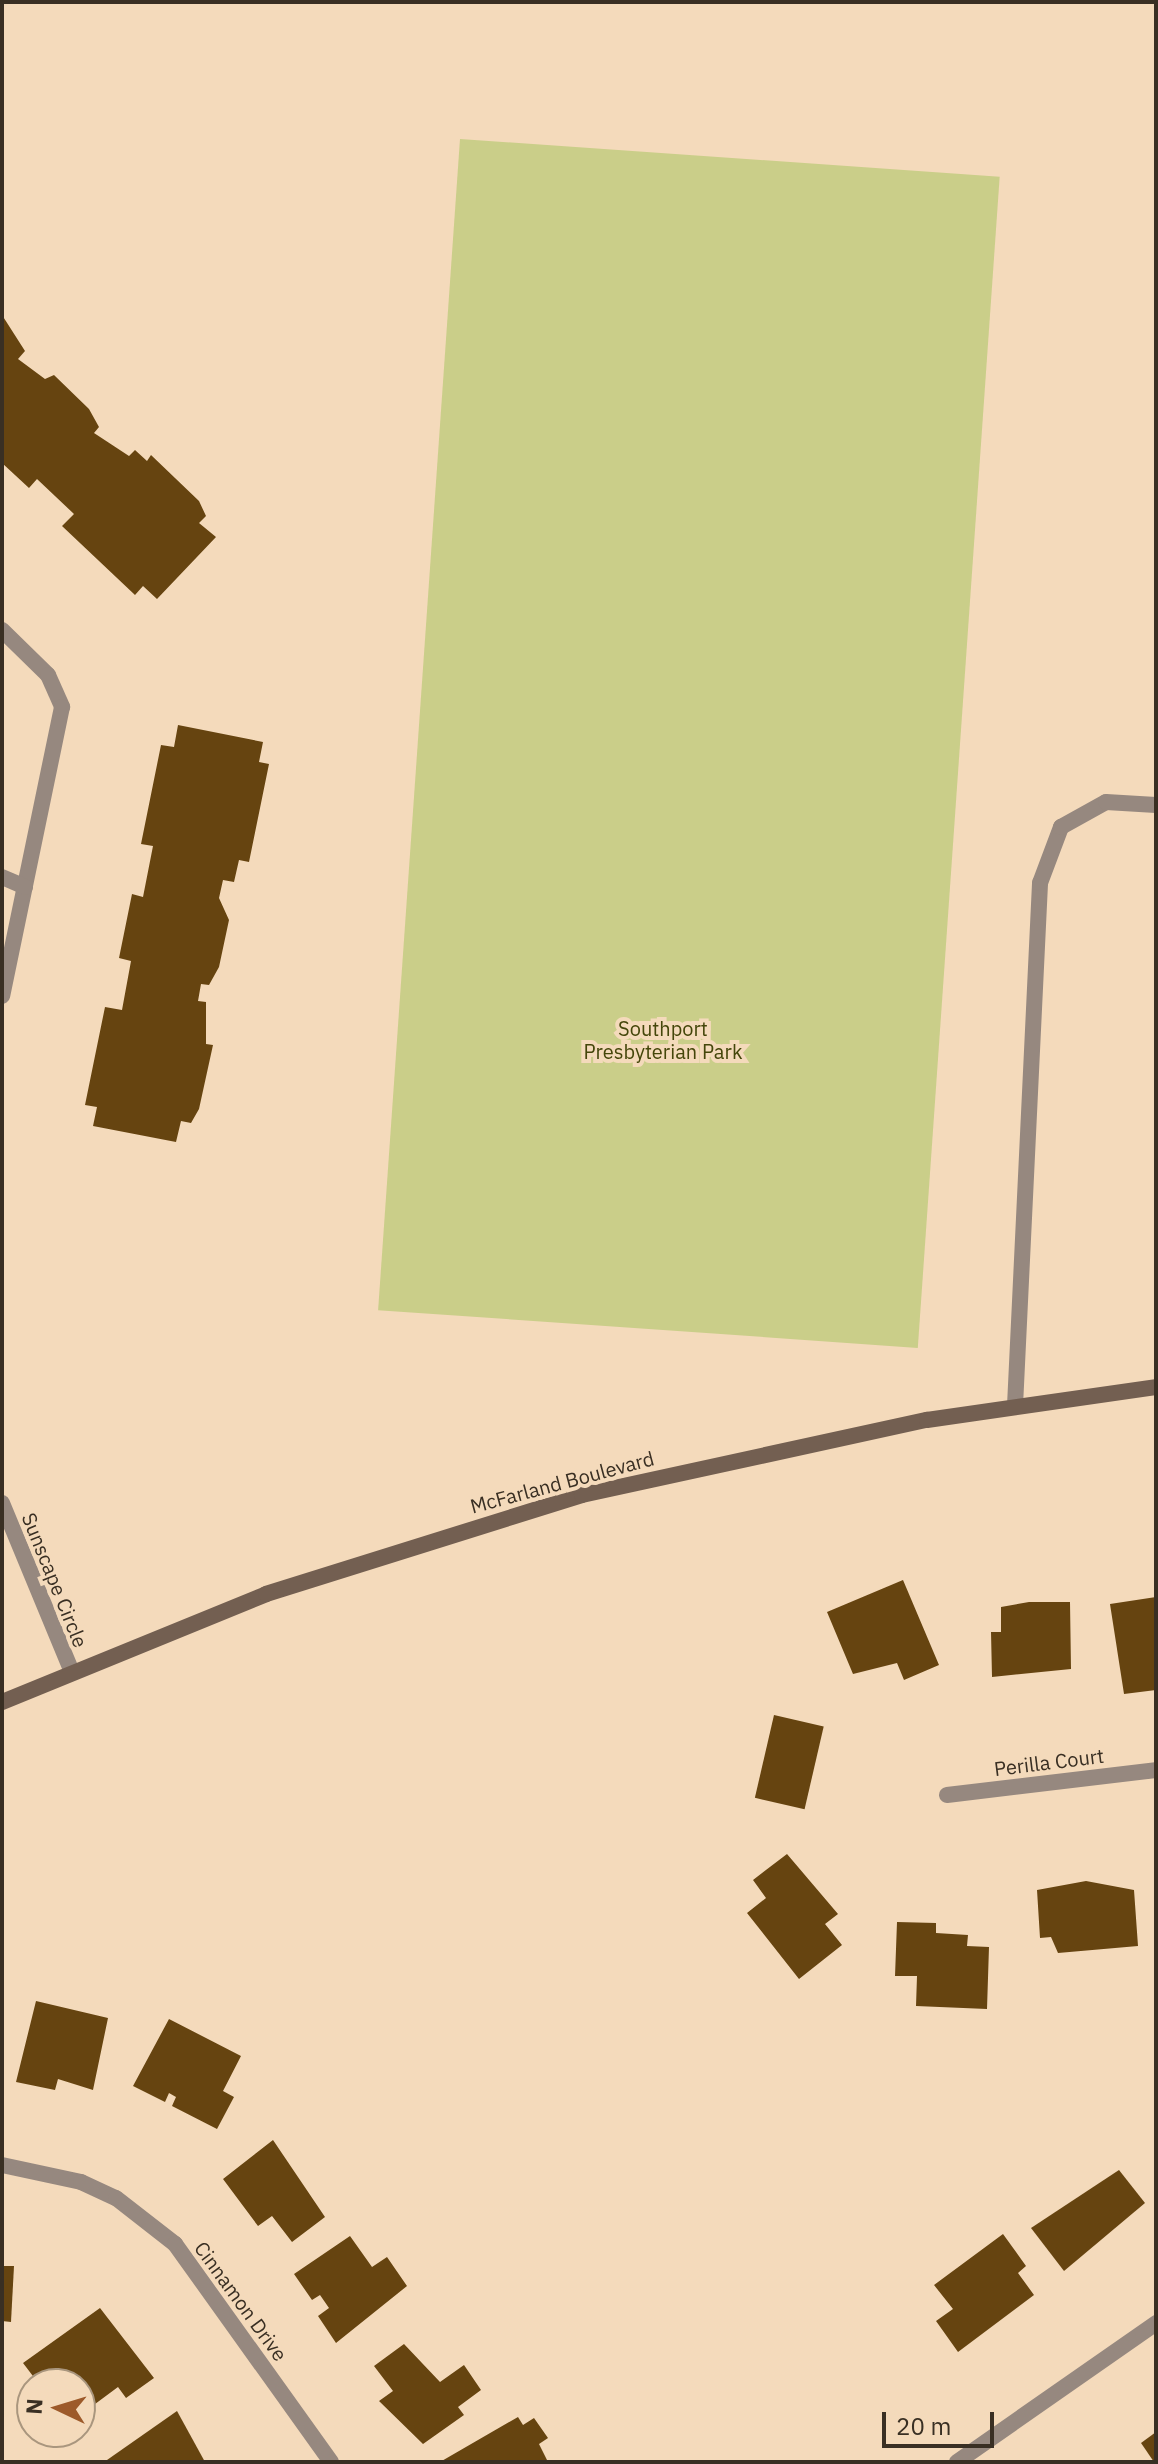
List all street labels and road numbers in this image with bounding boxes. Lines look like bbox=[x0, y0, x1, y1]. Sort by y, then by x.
street label: McFarland Boulevard bbox=[467, 1446, 657, 1518]
street label: Sunscape Circle bbox=[17, 1509, 93, 1651]
street label: Perilla Court bbox=[993, 1743, 1105, 1781]
street label: Cinnamon Drive bbox=[190, 2237, 292, 2365]

